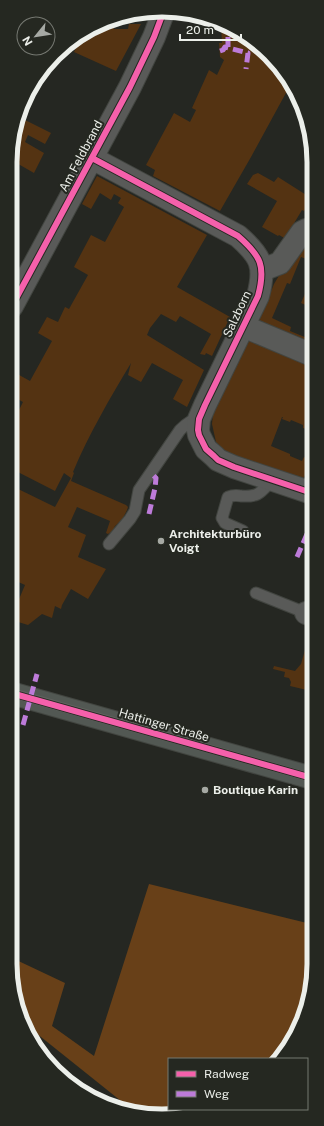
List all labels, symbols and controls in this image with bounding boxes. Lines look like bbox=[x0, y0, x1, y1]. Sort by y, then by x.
north arrow bbox=[16, 16, 56, 56]
scale bar bbox=[180, 16, 241, 42]
text: 20 m bbox=[186, 23, 214, 37]
text: N bbox=[20, 34, 35, 48]
street label: Am Feldbrand bbox=[56, 118, 106, 194]
street label: Salzborn bbox=[220, 288, 254, 339]
place label: Architekturbüro Voigt bbox=[169, 527, 262, 555]
marker: Architekturbüro Voigt bbox=[156, 536, 166, 546]
street label: Hattinger Straße bbox=[117, 705, 211, 745]
place label: Boutique Karin bbox=[213, 783, 298, 797]
marker: Boutique Karin bbox=[200, 785, 210, 795]
legend bbox=[168, 1058, 308, 1110]
text: Radweg bbox=[204, 1067, 249, 1081]
text: Weg bbox=[204, 1087, 229, 1101]

